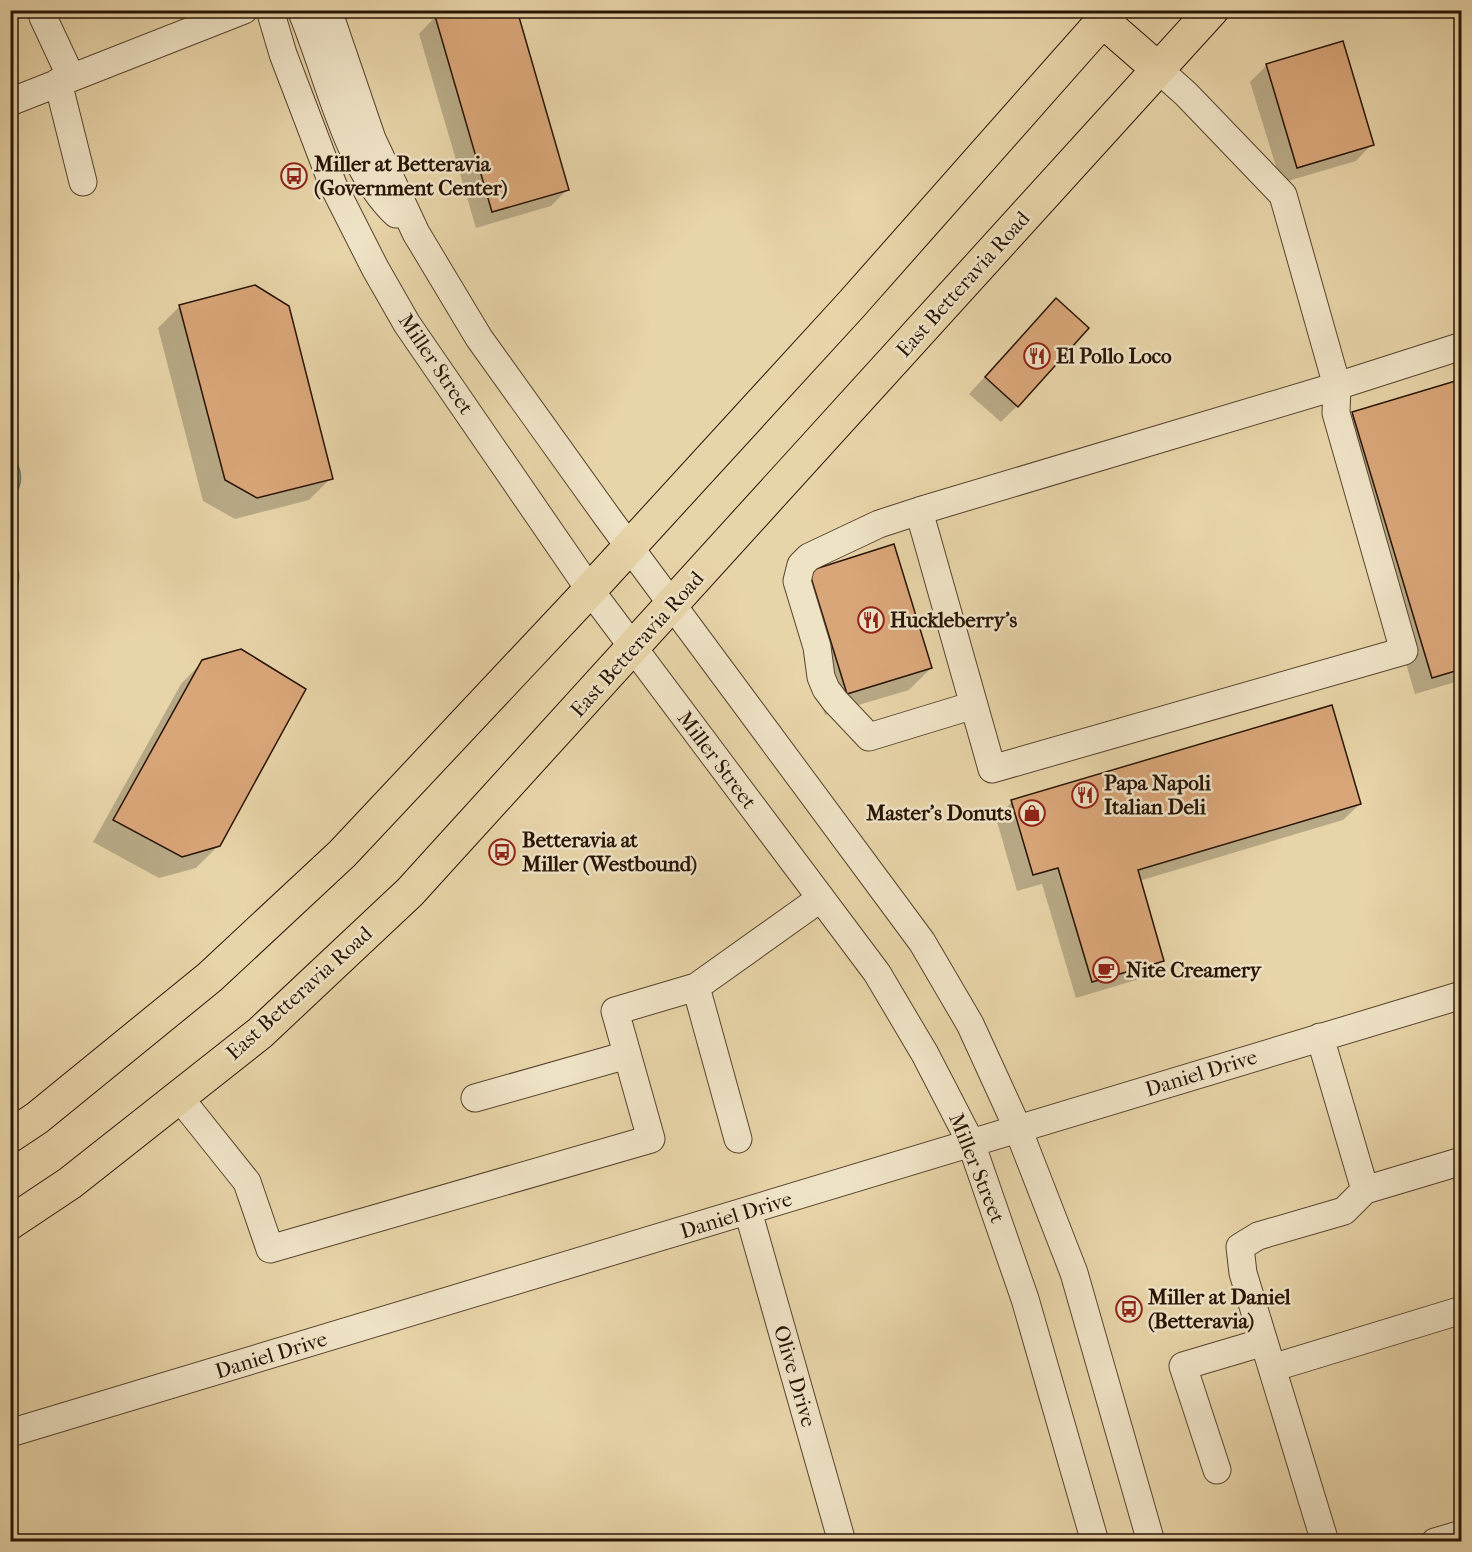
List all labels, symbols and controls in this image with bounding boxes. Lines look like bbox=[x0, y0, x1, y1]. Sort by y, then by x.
place label: Miller at Betteravia (Government Center) bbox=[313, 152, 508, 200]
bus stop icon: Miller at Betteravia (Government Center) bbox=[279, 161, 309, 191]
street label: East Betteravia Road bbox=[891, 206, 1035, 362]
street label: Miller Street bbox=[394, 309, 479, 419]
restaurant icon: El Pollo Loco bbox=[1022, 341, 1052, 371]
place label: El Pollo Loco bbox=[1056, 344, 1172, 368]
street label: East Betteravia Road bbox=[565, 566, 709, 722]
restaurant icon: Huckleberry's bbox=[856, 605, 886, 635]
place label: Huckleberry's bbox=[890, 608, 1017, 632]
street label: Miller Street bbox=[672, 706, 762, 814]
place label: Papa Napoli Italian Deli bbox=[1104, 771, 1212, 819]
restaurant icon: Papa Napoli Italian Deli bbox=[1070, 780, 1100, 810]
shop icon: Master's Donuts bbox=[1017, 798, 1047, 828]
place label: Master's Donuts bbox=[865, 801, 1012, 825]
place label: Betteravia at Miller (Westbound) bbox=[521, 828, 697, 876]
bus stop icon: Betteravia at Miller (Westbound) bbox=[487, 837, 517, 867]
street label: East Betteravia Road bbox=[221, 921, 377, 1065]
cafe icon: Nite Creamery bbox=[1091, 955, 1121, 985]
place label: Nite Creamery bbox=[1126, 958, 1263, 982]
street label: Daniel Drive bbox=[1142, 1045, 1260, 1101]
street label: Miller Street bbox=[944, 1110, 1010, 1227]
street label: Daniel Drive bbox=[677, 1187, 795, 1243]
place label: Miller at Daniel (Betteravia) bbox=[1147, 1285, 1291, 1333]
bus stop icon: Miller at Daniel (Betteravia) bbox=[1114, 1294, 1144, 1324]
street label: Olive Drive bbox=[769, 1322, 821, 1430]
street label: Daniel Drive bbox=[212, 1327, 330, 1383]

